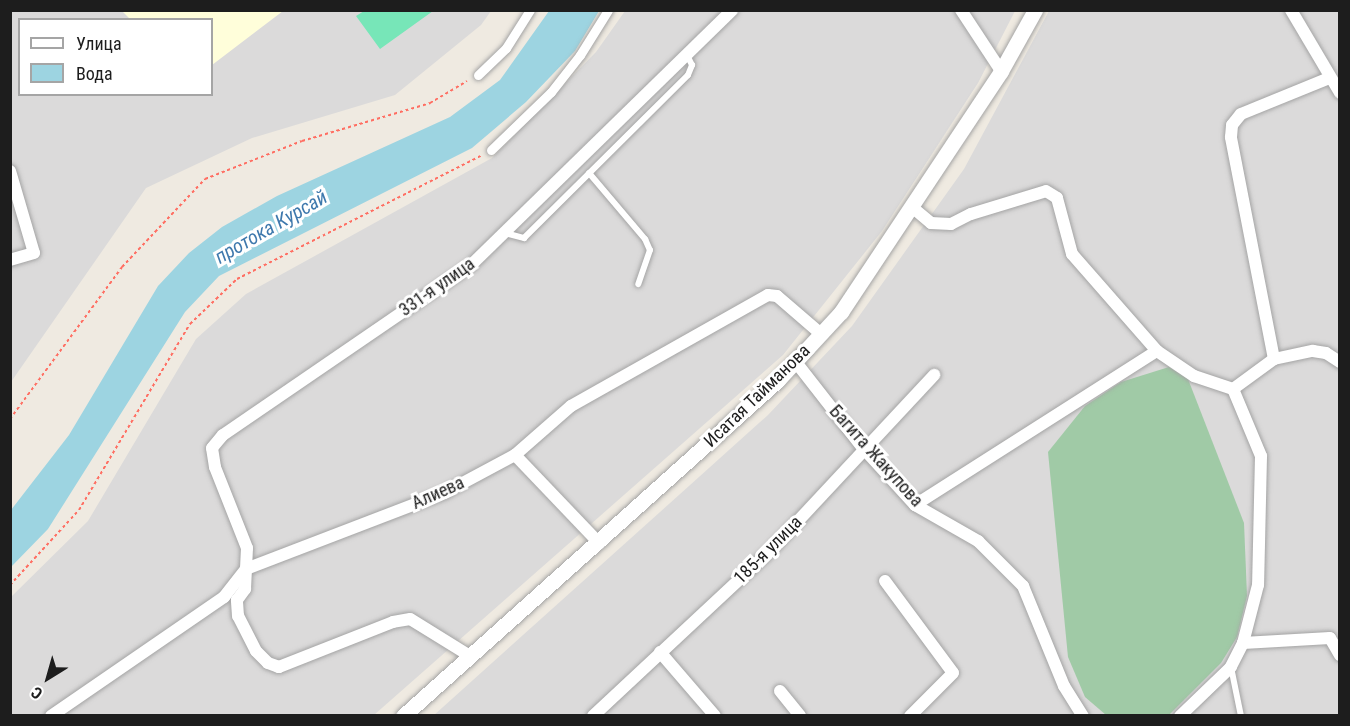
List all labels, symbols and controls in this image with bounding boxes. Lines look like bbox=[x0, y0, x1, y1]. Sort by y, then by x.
legend bbox=[18, 18, 213, 96]
text: Улица bbox=[76, 33, 122, 54]
text: Вода bbox=[76, 63, 113, 84]
water label: протока Курсай bbox=[210, 185, 332, 269]
street label: 331-я улица bbox=[395, 253, 479, 321]
street label: Исатая Тайманова bbox=[699, 340, 815, 452]
street label: Багита Жакупова bbox=[825, 401, 927, 511]
street label: Алиева bbox=[408, 472, 468, 514]
street label: 185-я улица bbox=[729, 511, 807, 589]
north arrow bbox=[18, 648, 78, 708]
text: С bbox=[28, 682, 46, 703]

